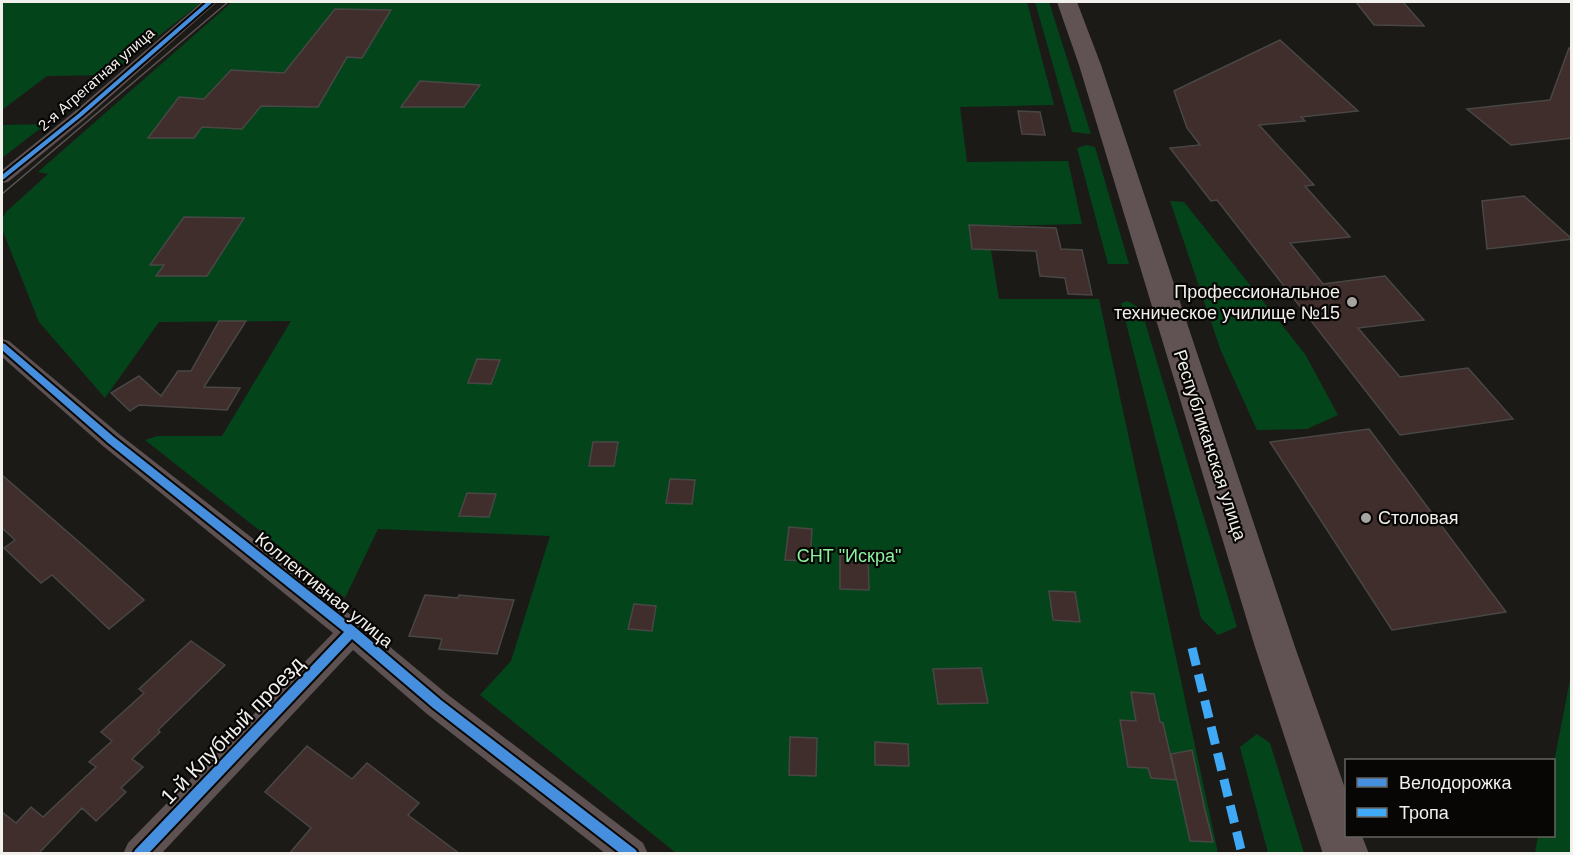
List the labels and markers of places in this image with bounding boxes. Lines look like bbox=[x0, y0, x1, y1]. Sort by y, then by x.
place label: Профессиональное техническое училище №15 bbox=[1114, 282, 1340, 323]
marker: Профессиональное техническое училище №15 bbox=[1345, 295, 1359, 309]
place label: Столовая bbox=[1378, 508, 1459, 528]
marker: Столовая bbox=[1359, 511, 1373, 525]

